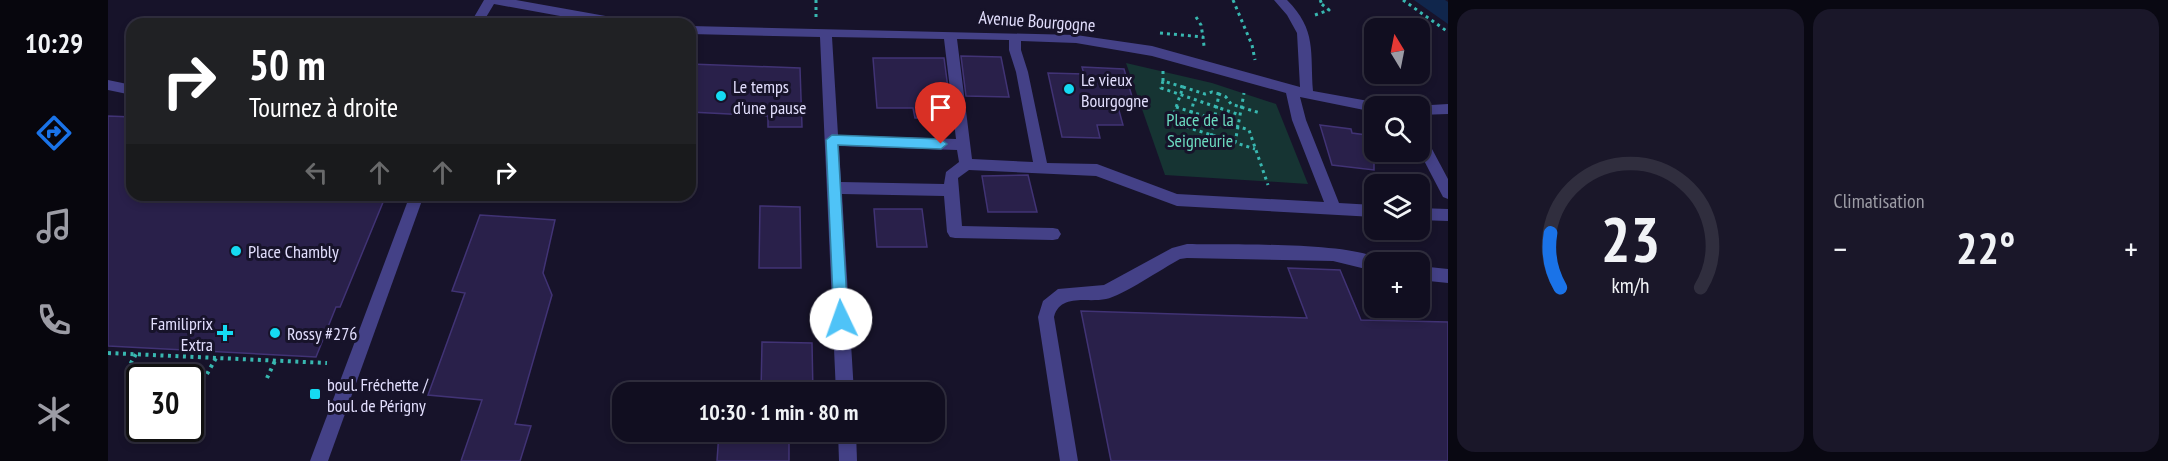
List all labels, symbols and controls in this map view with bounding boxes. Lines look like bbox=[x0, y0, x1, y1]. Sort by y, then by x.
street label: Avenue Bourgogne bbox=[978, 5, 1096, 37]
north arrow bbox=[1364, 18, 1430, 84]
map controls bbox=[1364, 18, 1430, 318]
text: 10:29 bbox=[25, 26, 83, 60]
text: 50 m bbox=[249, 37, 326, 92]
icon: right bbox=[150, 42, 228, 120]
place label: Le vieux Bourgogne bbox=[1081, 68, 1149, 112]
place label: Le temps d'une pause bbox=[733, 75, 806, 119]
pin bbox=[915, 82, 966, 144]
marker: Le vieux Bourgogne bbox=[1062, 82, 1076, 96]
marker: Le temps d'une pause bbox=[714, 89, 728, 103]
text: Tournez à droite bbox=[249, 90, 398, 124]
icon: arrive bbox=[924, 91, 957, 124]
button: search bbox=[1364, 96, 1430, 162]
park label: Place de la Seigneurie bbox=[1166, 108, 1234, 152]
icon: directions bbox=[33, 112, 75, 154]
icon: left bbox=[300, 156, 333, 189]
icon: ahead bbox=[363, 156, 396, 189]
icon: ahead bbox=[426, 156, 459, 189]
icon: right bbox=[489, 156, 522, 189]
button: layers bbox=[1364, 174, 1430, 240]
text: Climatisation bbox=[1834, 188, 1925, 214]
text: 23 bbox=[1600, 198, 1660, 279]
icon: music bbox=[33, 205, 75, 247]
text: 22° bbox=[1956, 218, 2015, 276]
text: − bbox=[1834, 227, 1847, 270]
text: + bbox=[2124, 227, 2138, 270]
place label: Place Chambly bbox=[248, 240, 339, 263]
marker: Place Chambly bbox=[229, 244, 243, 258]
button: + bbox=[1364, 252, 1430, 318]
text: km/h bbox=[1611, 271, 1649, 299]
position arrow bbox=[809, 287, 873, 351]
icon: phone bbox=[33, 299, 75, 341]
place label: Familiprix Extra bbox=[151, 312, 214, 356]
place label: Rossy #276 bbox=[287, 322, 357, 345]
marker: Familiprix Extra bbox=[218, 326, 232, 340]
marker: Rossy #276 bbox=[268, 326, 282, 340]
speed limit sign: 30 bbox=[126, 364, 204, 442]
place label: boul. Fréchette / boul. de Périgny bbox=[327, 373, 429, 417]
marker: boul. Fréchette / boul. de Périgny bbox=[308, 387, 322, 401]
icon: climate bbox=[33, 393, 75, 435]
text: 10:30 · 1 min · 80 m bbox=[699, 398, 858, 426]

